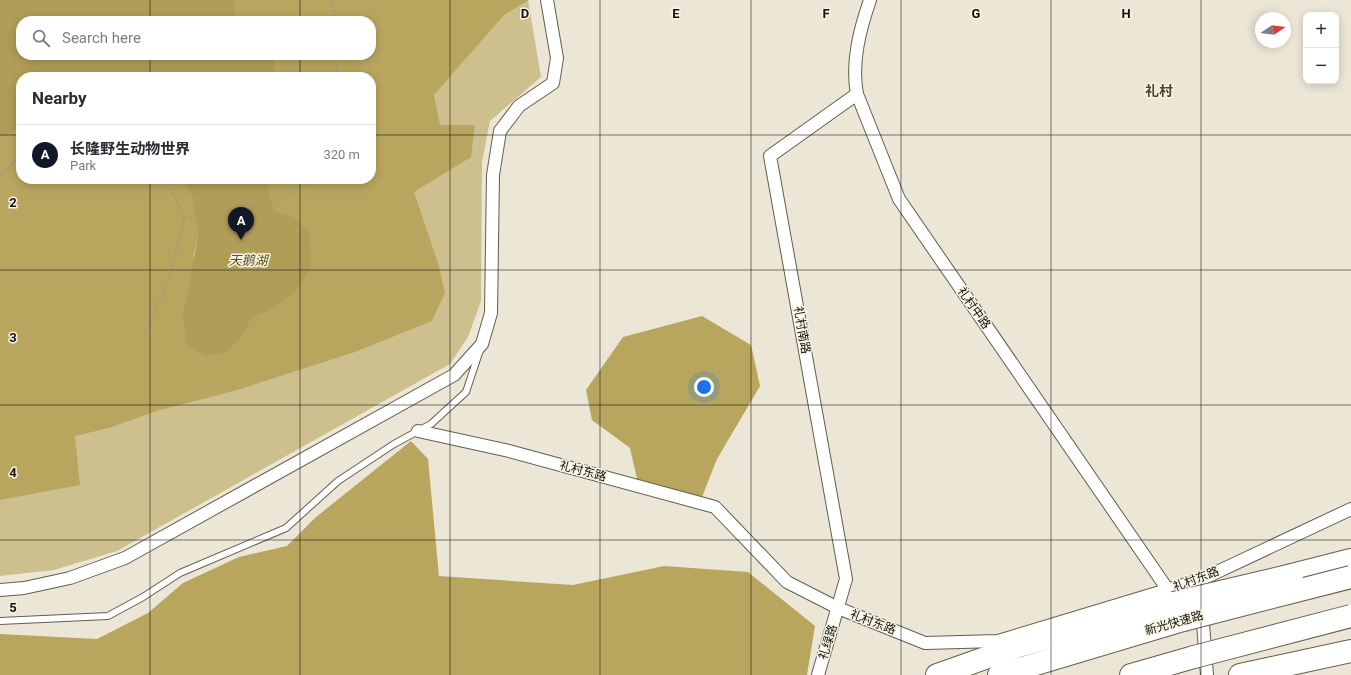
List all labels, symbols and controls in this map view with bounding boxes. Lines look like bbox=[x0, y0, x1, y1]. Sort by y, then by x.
text: D bbox=[521, 6, 529, 21]
text: E bbox=[672, 6, 680, 21]
text: F bbox=[822, 6, 830, 21]
text: G bbox=[972, 6, 981, 21]
text: H bbox=[1121, 6, 1131, 21]
north arrow bbox=[1255, 12, 1291, 48]
map controls bbox=[1303, 12, 1339, 84]
button: + bbox=[1303, 12, 1339, 48]
search box bbox=[16, 16, 376, 60]
icon: search bbox=[30, 27, 52, 49]
text: Search here bbox=[62, 29, 141, 47]
button: − bbox=[1303, 48, 1339, 84]
district label: 礼村 bbox=[1145, 83, 1173, 99]
text: Nearby bbox=[32, 88, 87, 108]
text: 长隆野生动物世界 bbox=[70, 140, 190, 158]
text: A bbox=[41, 147, 49, 162]
text: 320 m bbox=[323, 147, 360, 162]
text: Park bbox=[70, 158, 96, 173]
text: 2 bbox=[9, 195, 17, 210]
pin: A bbox=[228, 207, 254, 240]
water label: 天鹅湖 bbox=[228, 253, 269, 268]
street label: 礼村中路 bbox=[954, 284, 994, 332]
street label: 礼村南路 bbox=[791, 305, 813, 355]
text: 3 bbox=[9, 330, 17, 345]
your location bbox=[694, 377, 714, 397]
street label: 礼村东路 bbox=[558, 458, 608, 484]
text: 4 bbox=[9, 465, 17, 480]
street label: 礼村东路 bbox=[1171, 564, 1221, 594]
text: 5 bbox=[9, 600, 17, 615]
street label: 礼村东路 bbox=[848, 607, 898, 637]
street label: 新光快速路 bbox=[1143, 608, 1205, 638]
street label: 礼绿路 bbox=[816, 623, 840, 661]

